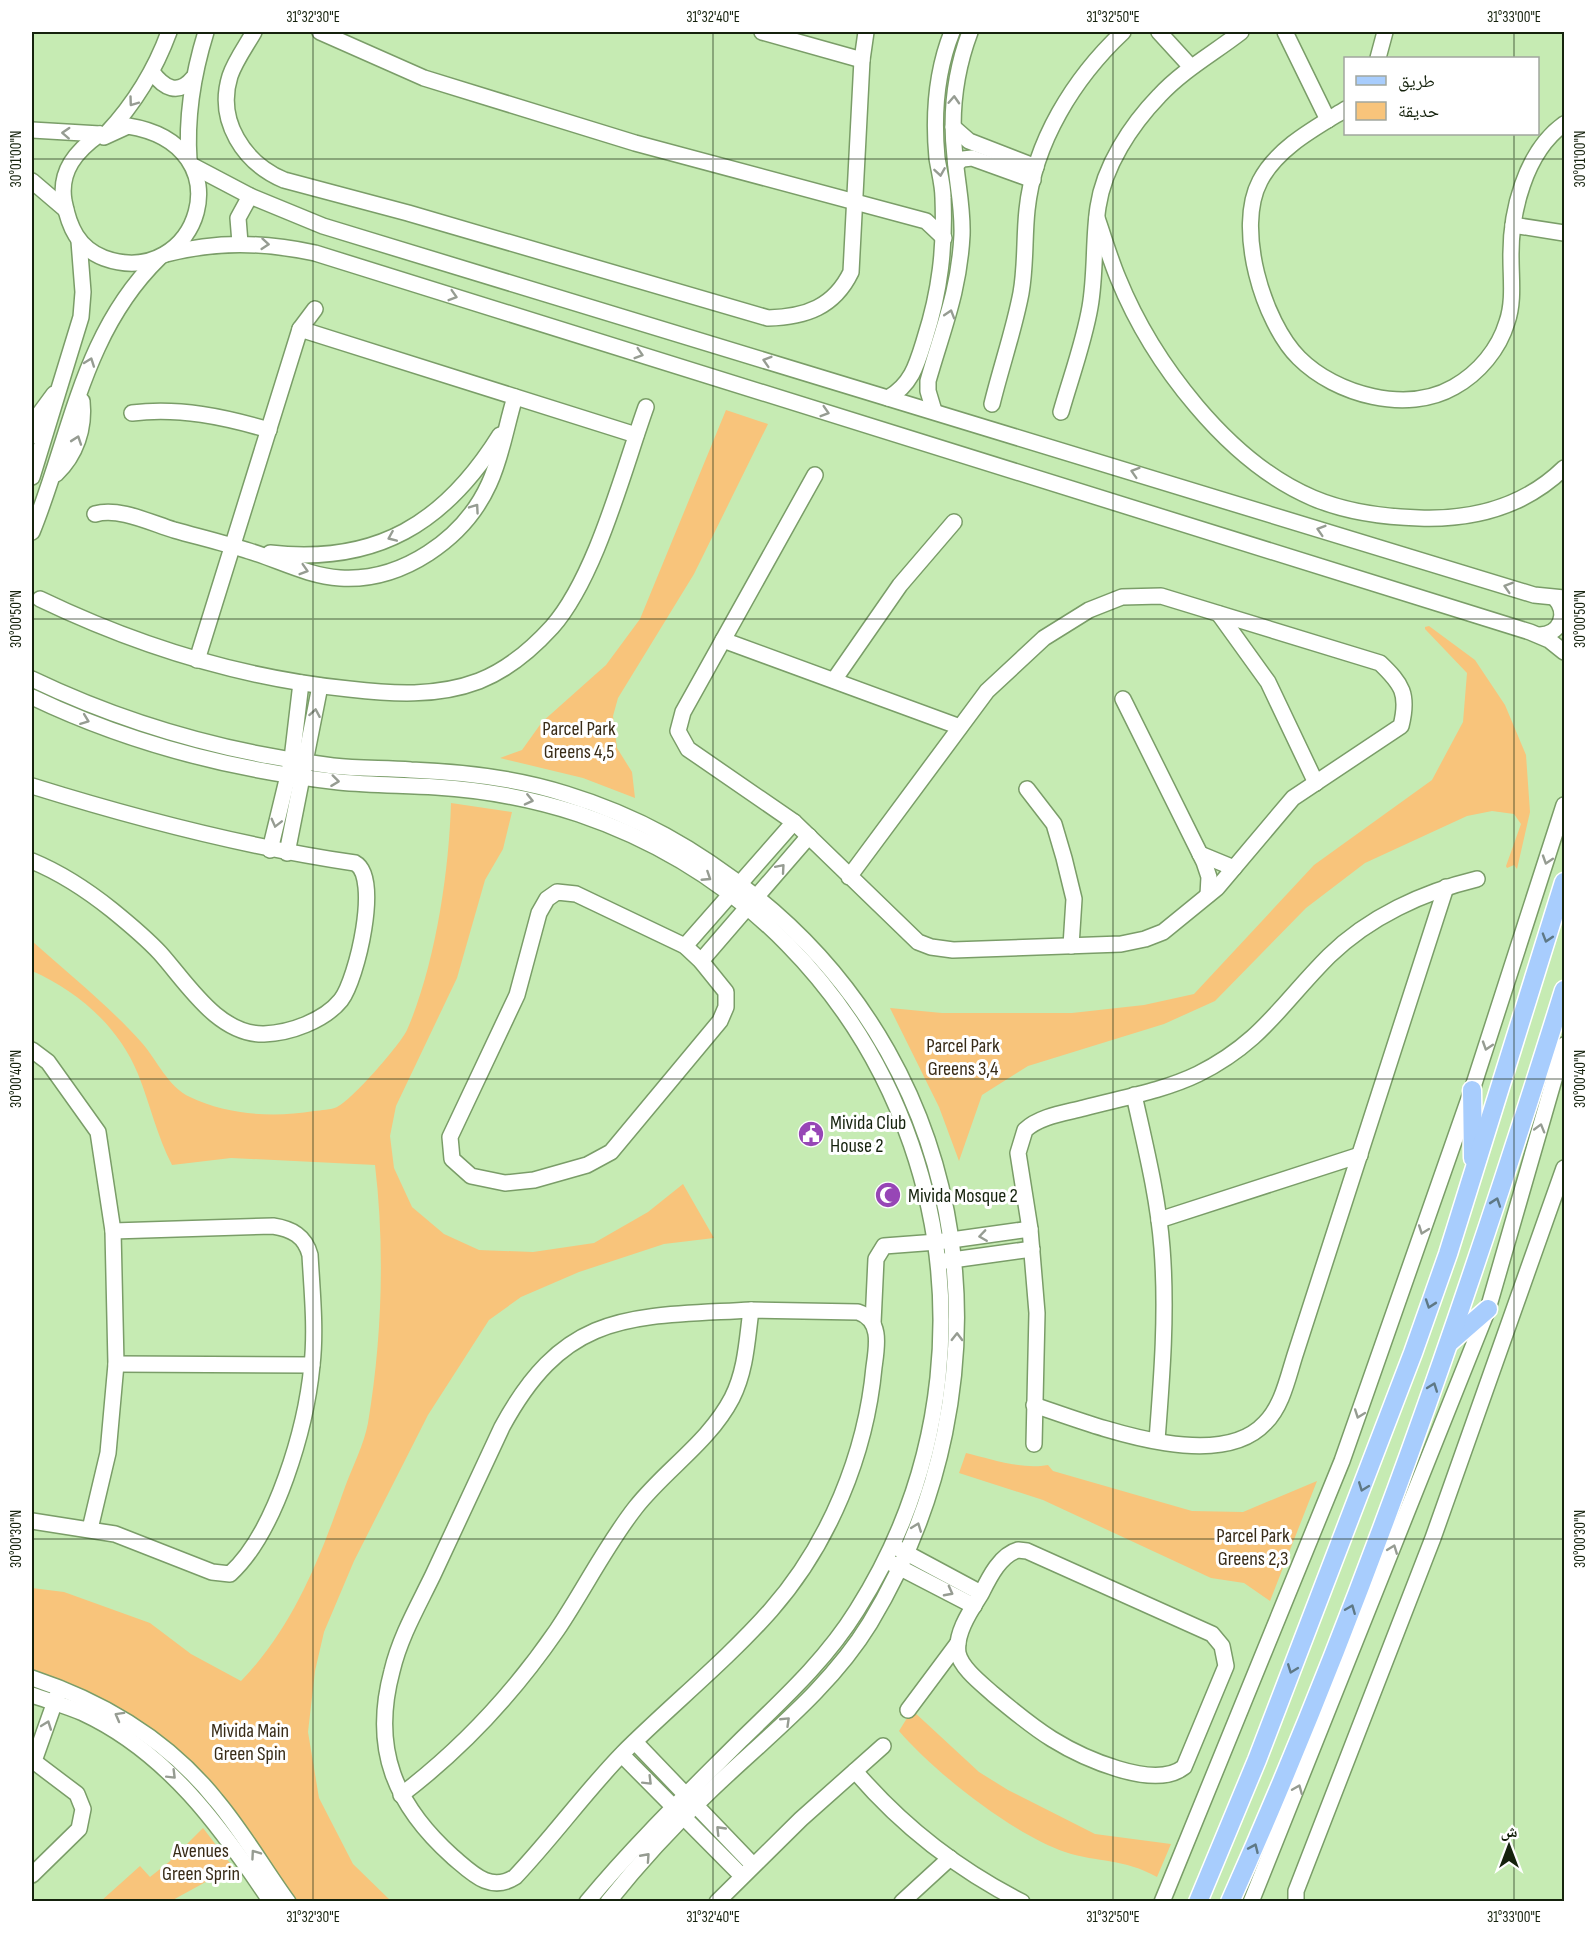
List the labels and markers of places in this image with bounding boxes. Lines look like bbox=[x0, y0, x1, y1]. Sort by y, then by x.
place label: Mivida Club House 2 bbox=[830, 1111, 906, 1158]
public building icon: Mivida Club House 2 bbox=[796, 1119, 826, 1149]
mosque icon: Mivida Mosque 2 bbox=[873, 1180, 903, 1210]
place label: Mivida Mosque 2 bbox=[908, 1184, 1018, 1208]

